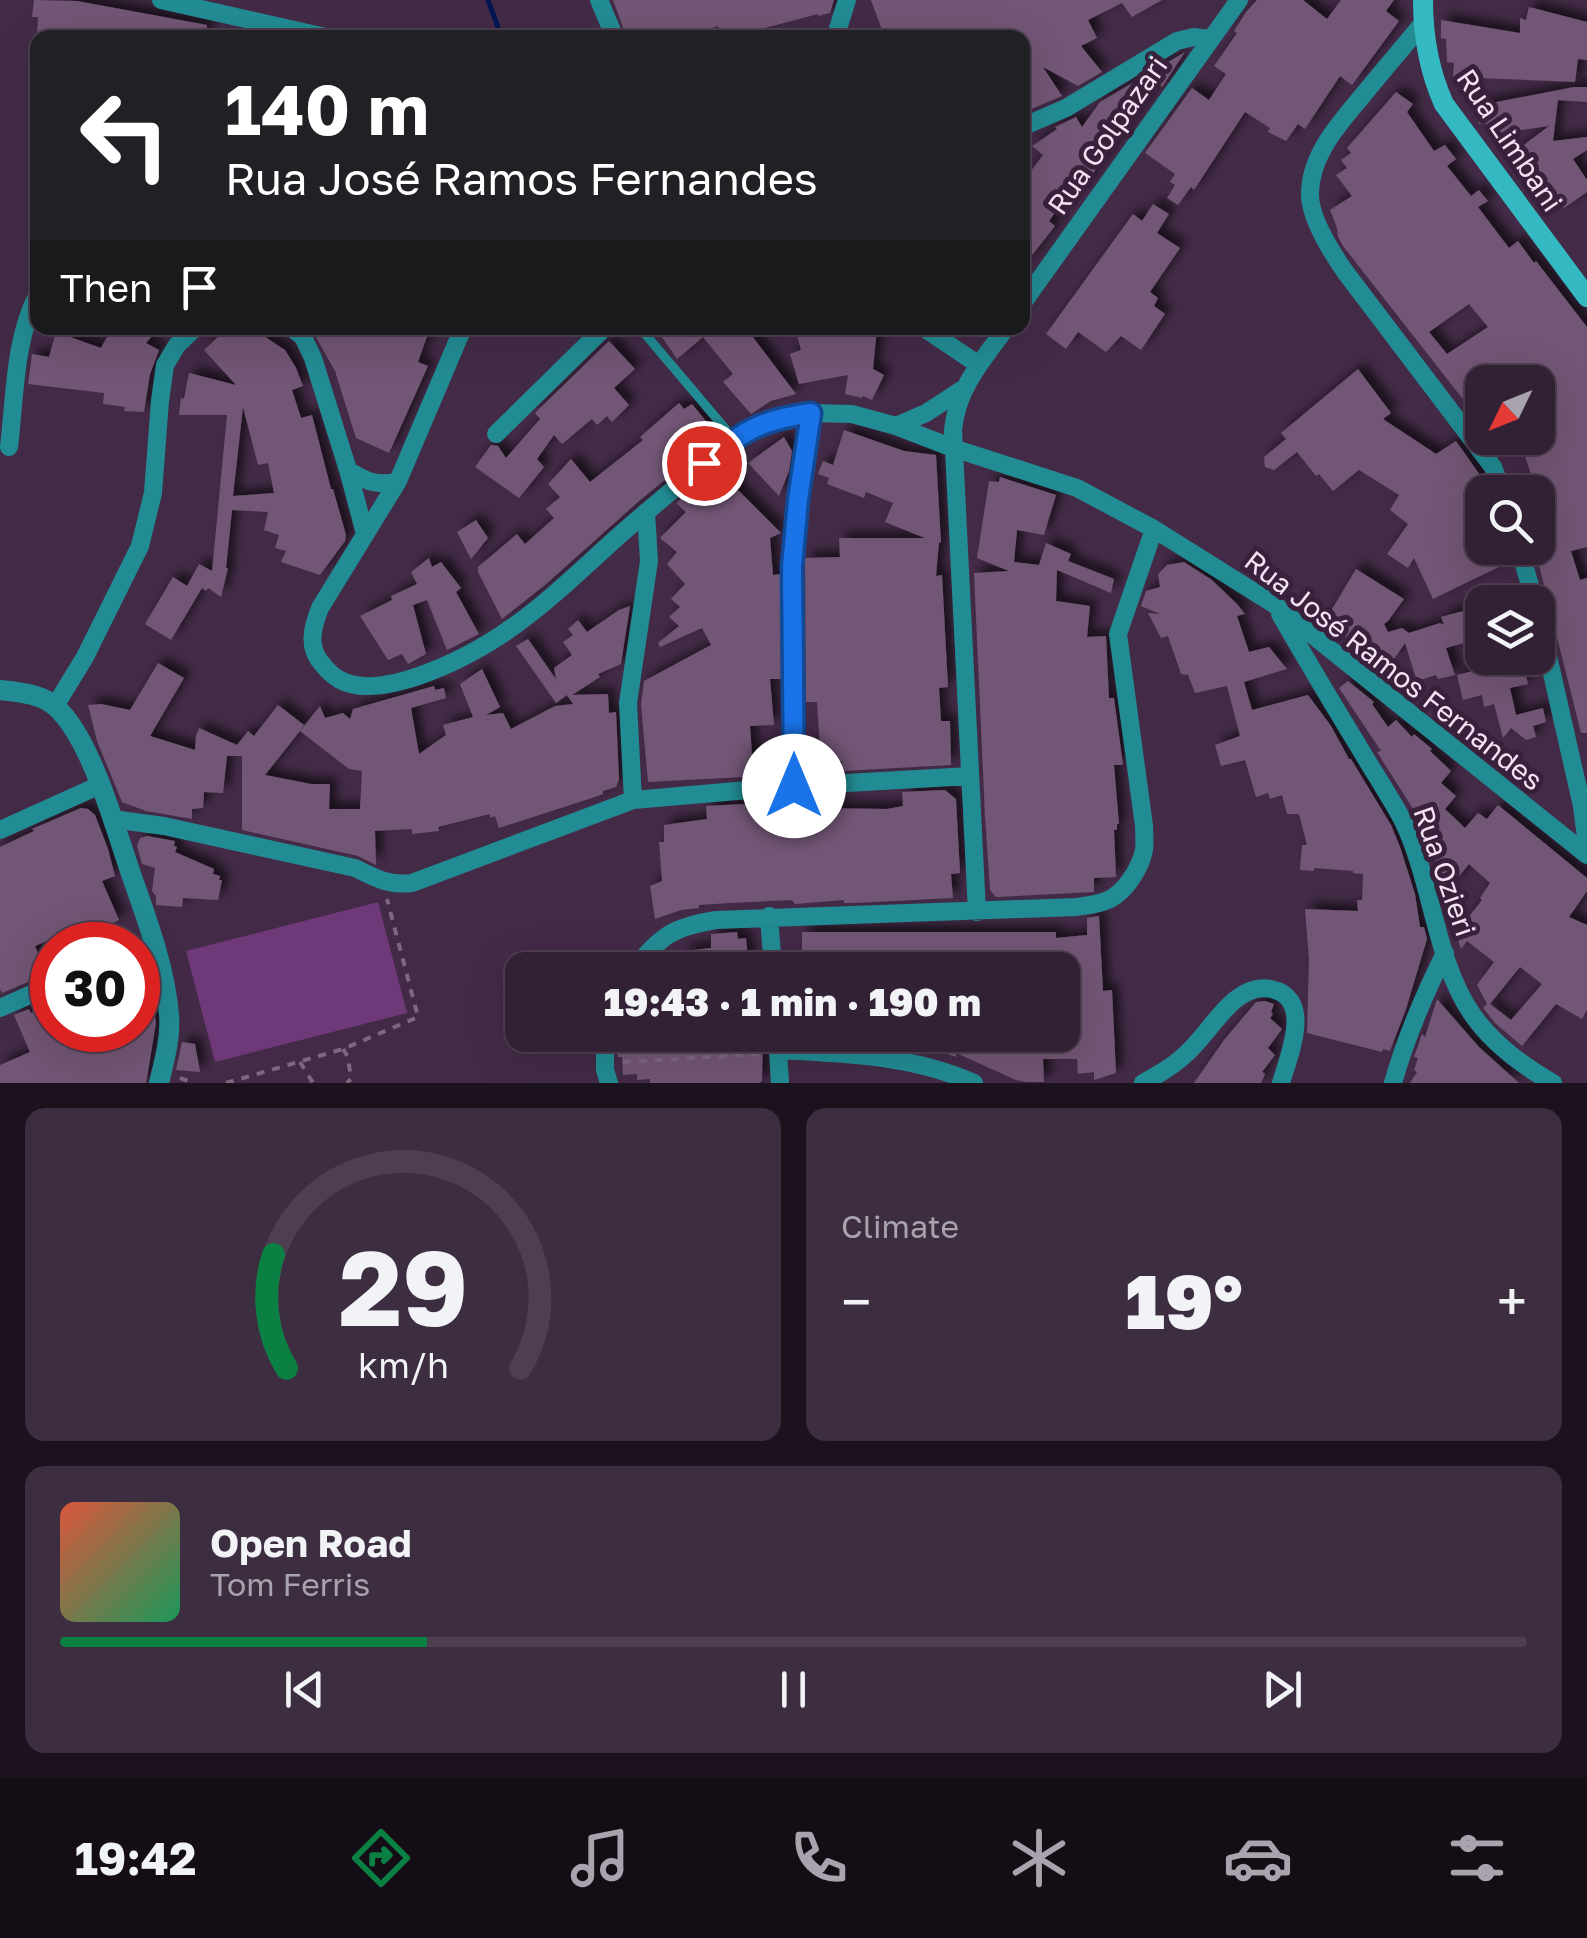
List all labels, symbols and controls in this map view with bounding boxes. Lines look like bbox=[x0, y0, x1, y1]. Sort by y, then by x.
street label: Rua Golpazari bbox=[1040, 50, 1174, 220]
street label: Rua Limbani bbox=[1450, 63, 1570, 217]
text: 140 m bbox=[225, 66, 429, 150]
icon: left bbox=[60, 70, 190, 200]
text: Rua José Ramos Fernandes bbox=[225, 151, 818, 205]
icon: arrive bbox=[172, 260, 227, 315]
text: Then bbox=[60, 265, 152, 310]
north arrow bbox=[1465, 365, 1555, 455]
map controls bbox=[1465, 365, 1555, 675]
pin bbox=[662, 421, 747, 506]
icon: arrive bbox=[677, 436, 732, 491]
button: search bbox=[1465, 475, 1555, 565]
street label: Rua José Ramos Fernandes bbox=[1239, 543, 1549, 797]
button: layers bbox=[1465, 585, 1555, 675]
position arrow bbox=[742, 734, 846, 838]
street label: Rua Ozieri bbox=[1407, 802, 1483, 940]
speed limit sign: 30 bbox=[30, 922, 160, 1052]
text: 19:43 · 1 min · 190 m bbox=[604, 979, 981, 1024]
text: Climate bbox=[841, 1207, 959, 1245]
text: 29 bbox=[338, 1224, 468, 1349]
text: 19° bbox=[1125, 1255, 1243, 1346]
text: − bbox=[841, 1268, 871, 1334]
text: + bbox=[1497, 1268, 1527, 1334]
text: km/h bbox=[358, 1343, 448, 1386]
text: Open Road bbox=[210, 1520, 412, 1565]
text: Tom Ferris bbox=[210, 1565, 370, 1603]
icon: previous bbox=[277, 1662, 332, 1717]
icon: pause bbox=[766, 1662, 821, 1717]
icon: next bbox=[1255, 1662, 1310, 1717]
icon: directions bbox=[346, 1823, 416, 1893]
icon: music bbox=[565, 1823, 635, 1893]
icon: phone bbox=[784, 1823, 854, 1893]
icon: climate bbox=[1004, 1823, 1074, 1893]
icon: car bbox=[1223, 1823, 1293, 1893]
icon: filters bbox=[1442, 1823, 1512, 1893]
text: 19:42 bbox=[75, 1831, 196, 1885]

